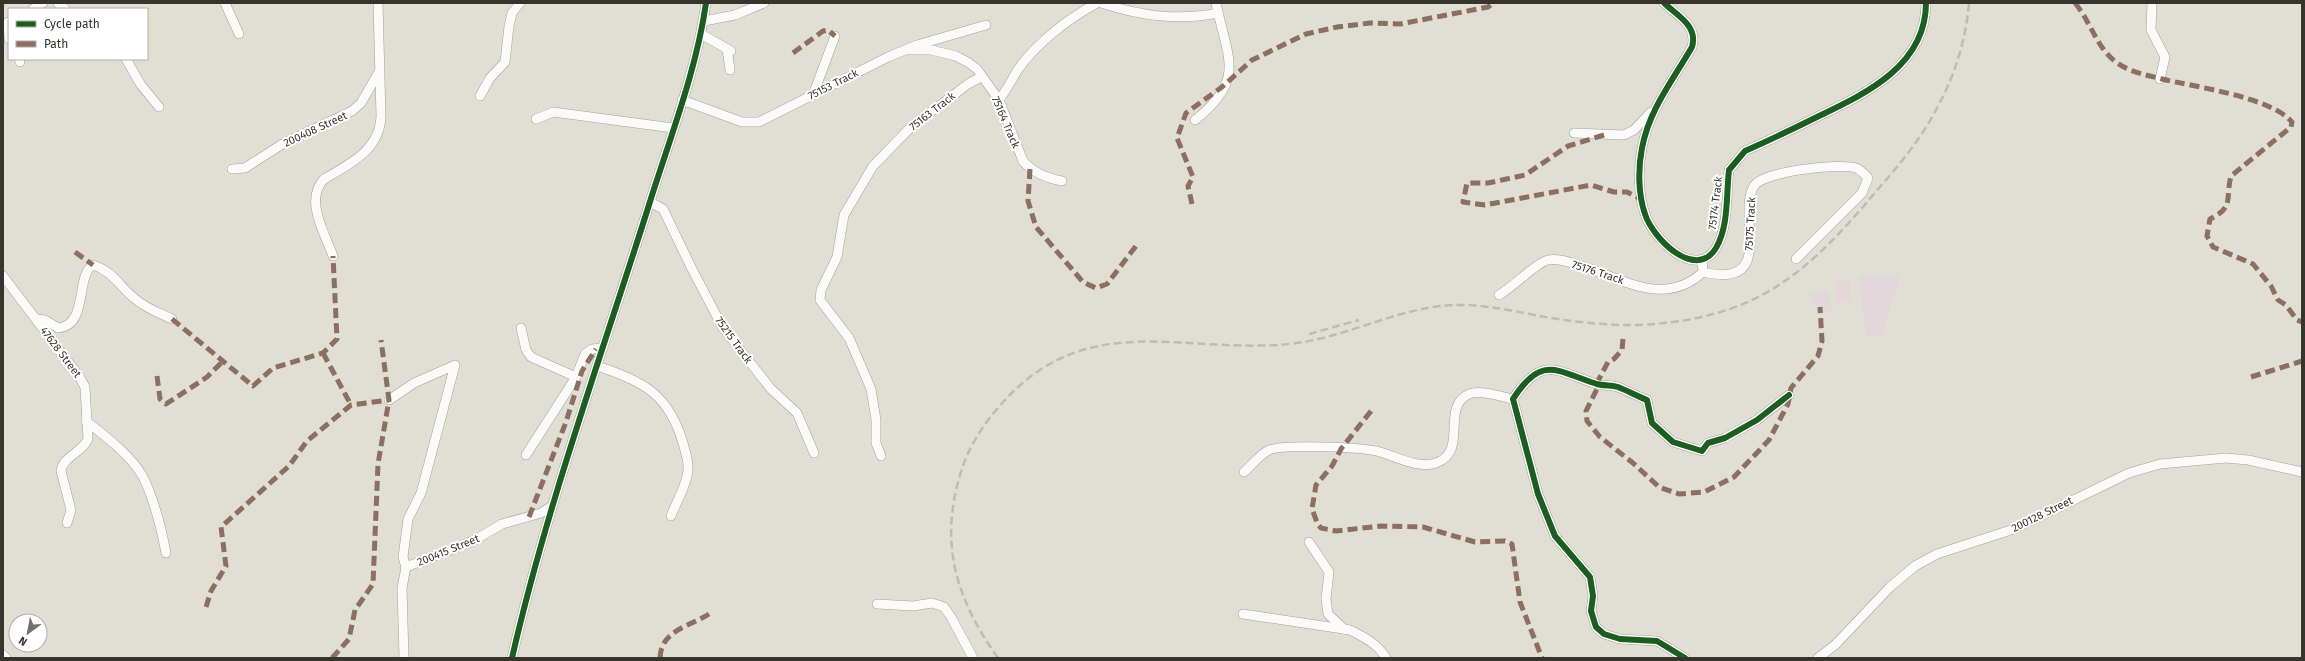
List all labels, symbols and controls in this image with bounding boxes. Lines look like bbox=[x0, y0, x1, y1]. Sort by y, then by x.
legend bbox=[8, 8, 148, 60]
text: Cycle path bbox=[44, 17, 100, 31]
text: Path bbox=[44, 37, 68, 51]
street label: 75153 Track bbox=[806, 66, 861, 103]
street label: 75163 Track bbox=[907, 89, 958, 133]
street label: 75164 Track bbox=[989, 94, 1022, 150]
street label: 200408 Street bbox=[281, 109, 349, 150]
street label: 75174 Track bbox=[1706, 175, 1725, 231]
street label: 75175 Track bbox=[1743, 197, 1758, 251]
street label: 75176 Track bbox=[1570, 258, 1626, 287]
street label: 75215 Track bbox=[712, 314, 755, 366]
street label: 47628 Street bbox=[37, 324, 84, 380]
street label: 200128 Street bbox=[2009, 494, 2075, 535]
street label: 200415 Street bbox=[415, 532, 481, 569]
north arrow bbox=[8, 613, 48, 653]
text: N bbox=[16, 634, 30, 649]

